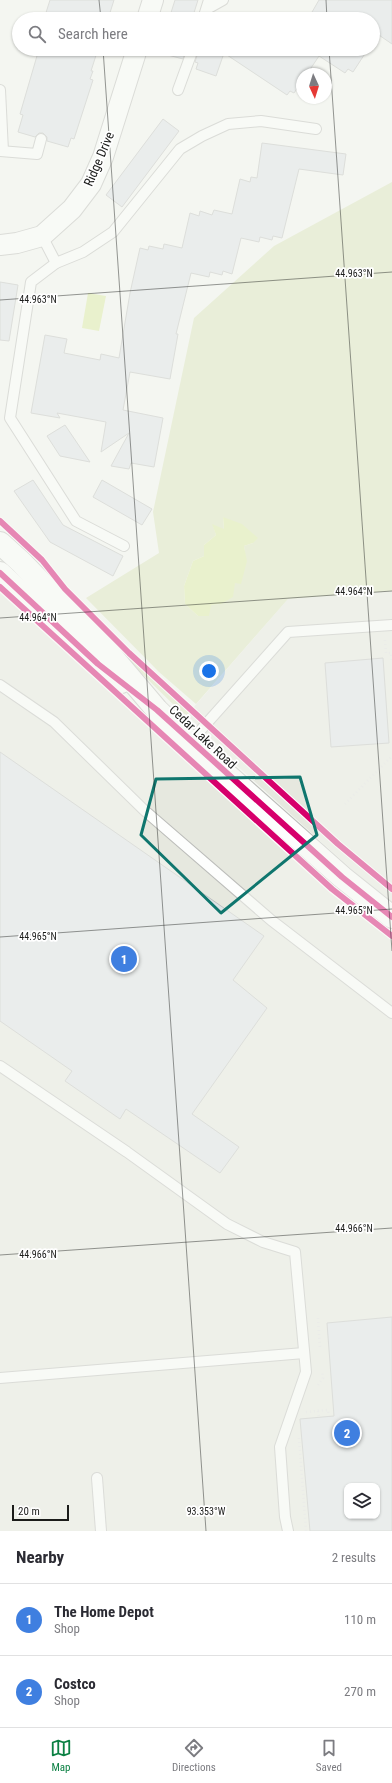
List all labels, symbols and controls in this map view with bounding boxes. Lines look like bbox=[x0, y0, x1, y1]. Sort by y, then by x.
search box bbox=[12, 12, 380, 56]
icon: search bbox=[26, 23, 48, 45]
text: Search here bbox=[58, 25, 128, 43]
north arrow bbox=[296, 68, 332, 104]
street label: Ridge Drive bbox=[81, 129, 117, 189]
text: 44.963°N bbox=[335, 268, 373, 279]
text: 44.963°N bbox=[19, 294, 57, 305]
text: 44.964°N bbox=[335, 586, 373, 597]
text: 44.964°N bbox=[19, 612, 57, 623]
your location bbox=[199, 661, 219, 681]
street label: Cedar Lake Road bbox=[166, 702, 240, 772]
text: 44.965°N bbox=[335, 905, 373, 916]
text: 44.965°N bbox=[19, 931, 57, 942]
pin: 1 bbox=[111, 944, 137, 974]
text: 44.966°N bbox=[335, 1223, 373, 1234]
text: 44.966°N bbox=[19, 1249, 57, 1260]
pin: 2 bbox=[334, 1418, 360, 1448]
map controls bbox=[344, 1483, 380, 1519]
button: layers bbox=[344, 1483, 380, 1519]
scale bar bbox=[12, 1503, 69, 1522]
text: 20 m bbox=[18, 1505, 40, 1518]
text: 93.353°W bbox=[187, 1506, 226, 1517]
text: Nearby bbox=[16, 1547, 64, 1567]
text: 2 results bbox=[332, 1550, 376, 1565]
text: The Home Depot bbox=[54, 1603, 154, 1621]
text: 1 bbox=[26, 1612, 32, 1627]
text: 110 m bbox=[344, 1612, 376, 1627]
text: Shop bbox=[54, 1621, 80, 1636]
text: Costco bbox=[54, 1675, 96, 1693]
text: 2 bbox=[26, 1684, 32, 1699]
text: 270 m bbox=[344, 1684, 376, 1699]
text: Shop bbox=[54, 1693, 80, 1708]
tab: Map bbox=[50, 1737, 72, 1774]
tab: Directions bbox=[172, 1737, 216, 1774]
tab: Saved bbox=[316, 1737, 342, 1774]

